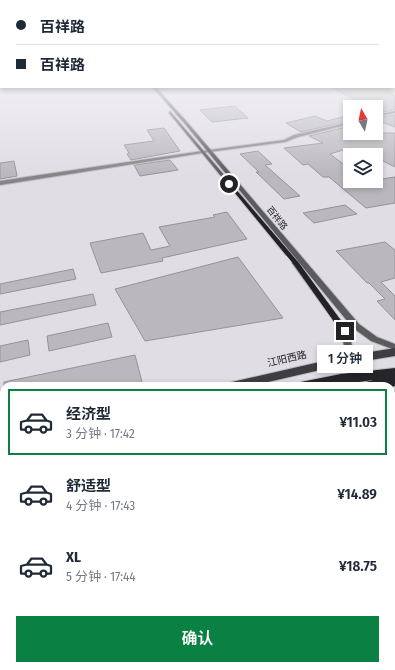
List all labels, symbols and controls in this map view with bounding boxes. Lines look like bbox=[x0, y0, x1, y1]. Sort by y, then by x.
text: 百祥路 bbox=[40, 18, 85, 36]
text: 百祥路 bbox=[40, 56, 85, 74]
north arrow bbox=[343, 100, 383, 140]
map controls bbox=[343, 100, 383, 188]
button: layers bbox=[343, 148, 383, 188]
route start bbox=[220, 175, 238, 193]
street label: 百祥路 bbox=[265, 204, 289, 232]
route end bbox=[336, 322, 354, 340]
callout: 1 分钟 bbox=[317, 345, 373, 373]
street label: 江阳西路 bbox=[266, 349, 308, 369]
text: 1 分钟 bbox=[328, 351, 362, 366]
icon: car bbox=[18, 404, 54, 440]
text: 经济型 bbox=[66, 405, 111, 423]
text: ¥11.03 bbox=[339, 413, 377, 431]
text: 3 分钟 · 17:42 bbox=[66, 426, 135, 441]
icon: car bbox=[18, 476, 54, 512]
text: 舒适型 bbox=[66, 477, 111, 495]
text: ¥14.89 bbox=[337, 485, 377, 503]
text: 4 分钟 · 17:43 bbox=[66, 498, 135, 513]
icon: car bbox=[18, 548, 54, 584]
text: XL bbox=[66, 548, 81, 566]
text: ¥18.75 bbox=[339, 557, 377, 575]
text: 5 分钟 · 17:44 bbox=[66, 569, 136, 584]
button: 确认 bbox=[16, 616, 379, 662]

